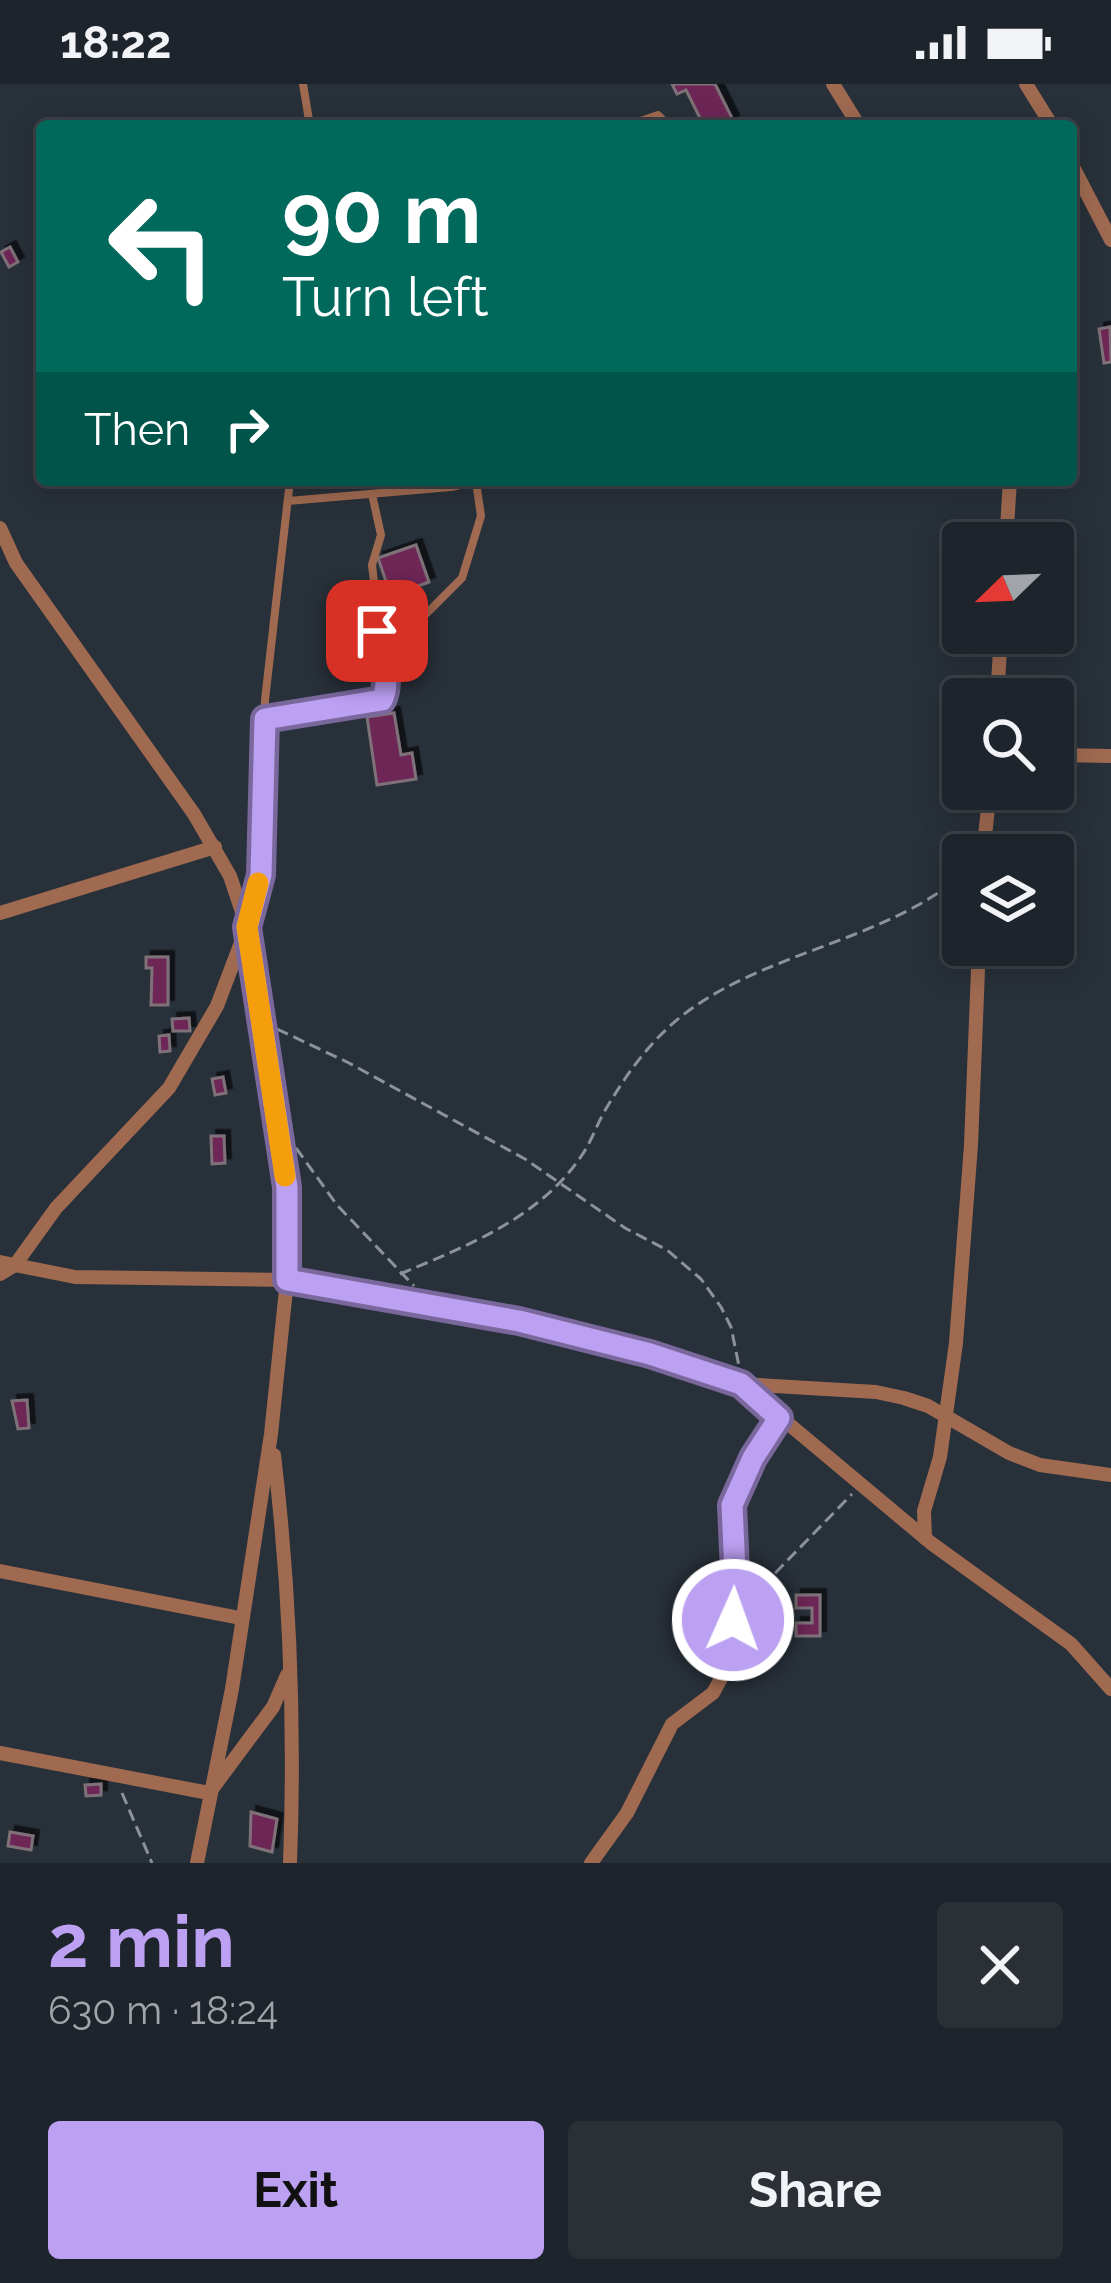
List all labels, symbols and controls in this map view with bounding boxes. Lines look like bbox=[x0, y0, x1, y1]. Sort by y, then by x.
text: 18:22 bbox=[60, 16, 171, 69]
text: 90 m bbox=[282, 164, 481, 263]
icon: left bbox=[84, 168, 240, 324]
text: Turn left bbox=[282, 265, 489, 329]
icon: right bbox=[214, 396, 280, 462]
text: Then bbox=[84, 403, 190, 456]
north arrow bbox=[942, 522, 1074, 654]
map controls bbox=[942, 522, 1074, 966]
pin bbox=[326, 580, 428, 682]
icon: arrive bbox=[344, 598, 410, 664]
button: search bbox=[942, 678, 1074, 810]
button: layers bbox=[942, 834, 1074, 966]
position arrow bbox=[670, 1557, 796, 1683]
text: 2 min bbox=[48, 1899, 235, 1984]
button: close bbox=[937, 1902, 1063, 2028]
text: 630 m · 18:24 bbox=[48, 1987, 278, 2033]
button: Exit bbox=[48, 2121, 544, 2259]
button: Share bbox=[568, 2121, 1063, 2259]

